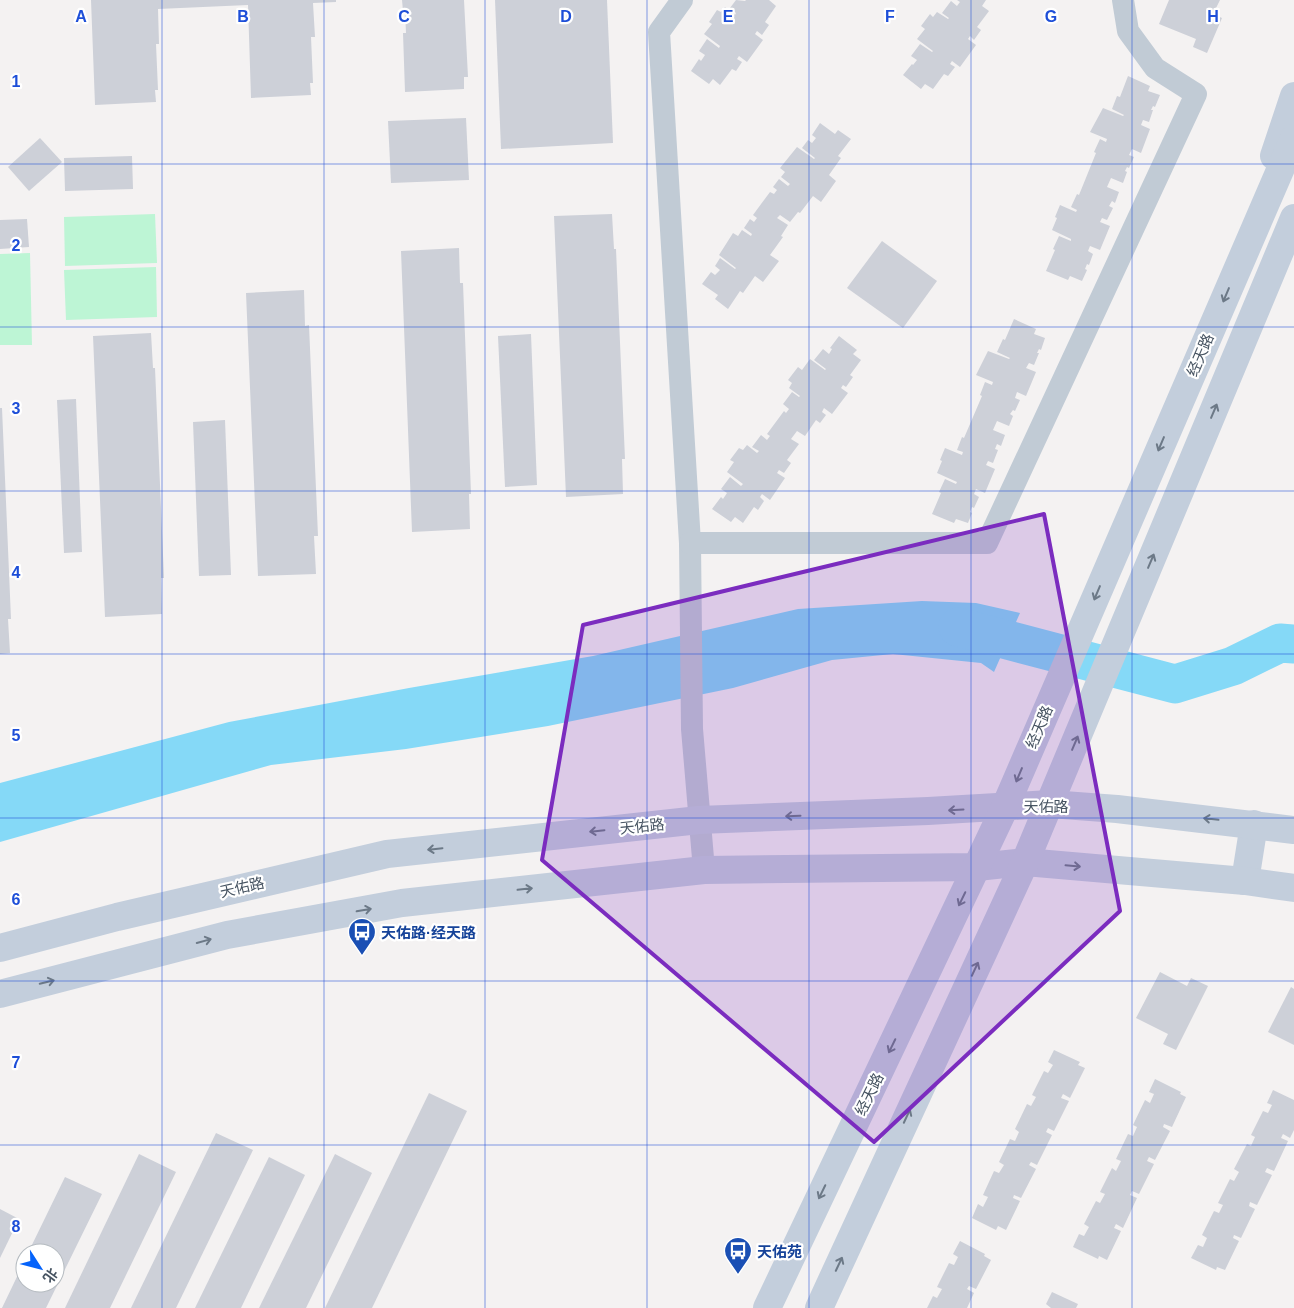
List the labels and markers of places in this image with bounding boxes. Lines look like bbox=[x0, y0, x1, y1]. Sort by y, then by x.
bus stop icon: 天佑路·经天路 bbox=[347, 917, 377, 956]
place label: 天佑路·经天路 bbox=[381, 924, 476, 941]
bus stop icon: 天佑苑 bbox=[723, 1236, 753, 1275]
place label: 天佑苑 bbox=[757, 1243, 802, 1260]

